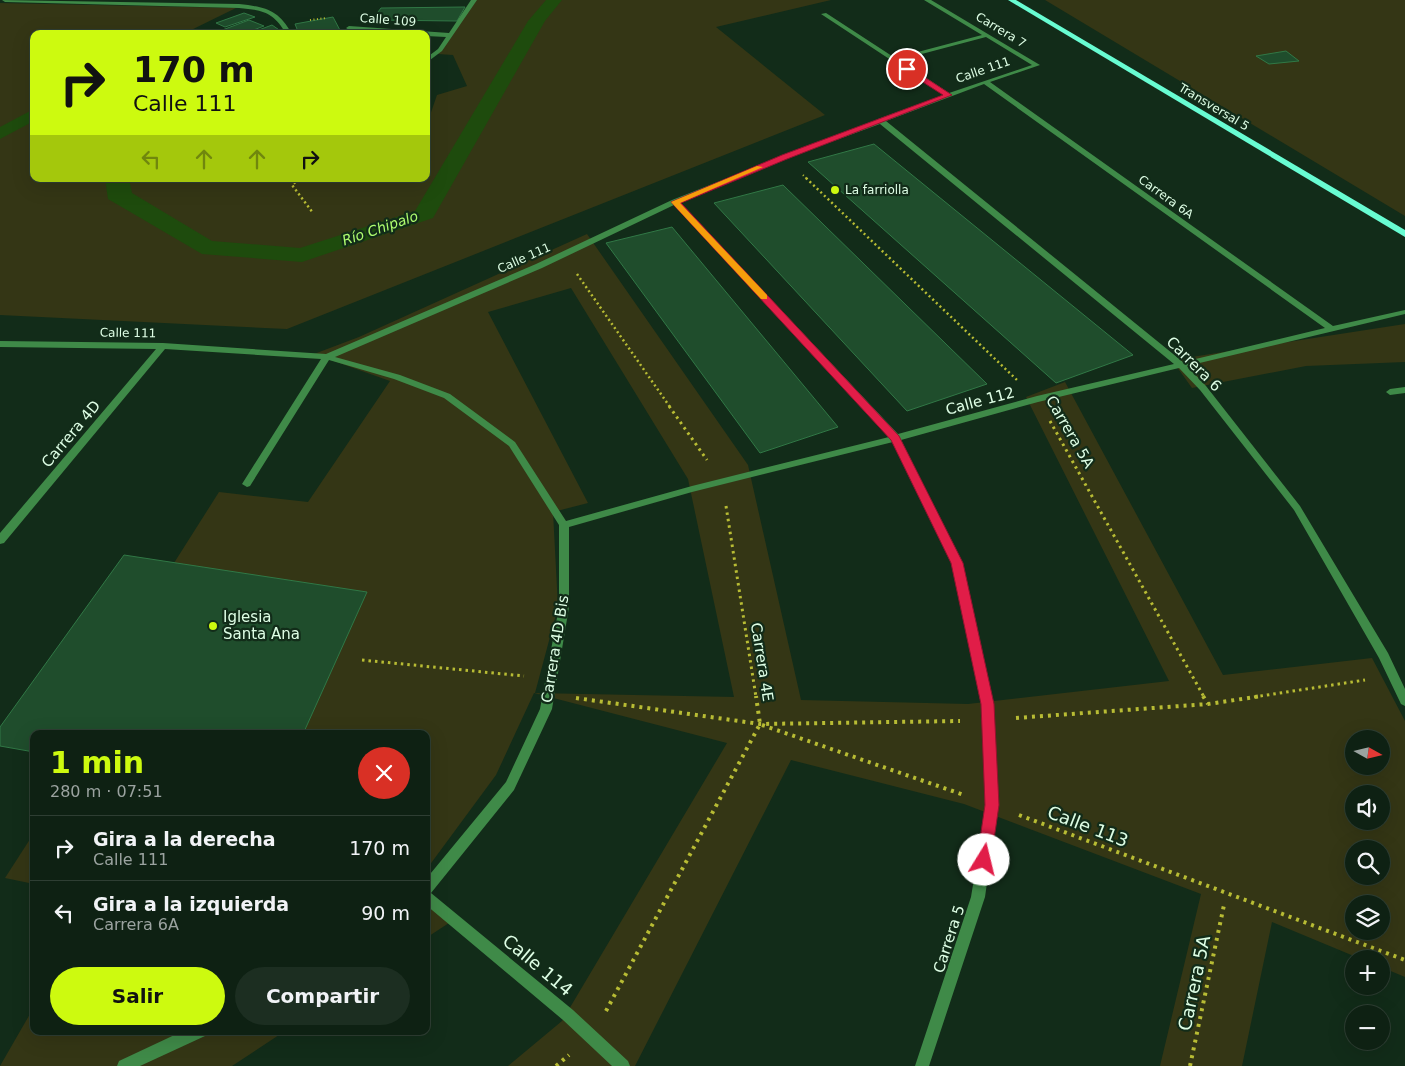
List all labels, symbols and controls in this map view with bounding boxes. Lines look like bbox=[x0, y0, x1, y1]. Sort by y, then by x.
street label: Carrera 7 bbox=[973, 10, 1029, 50]
street label: Calle 109 bbox=[359, 11, 417, 29]
pin bbox=[886, 48, 928, 90]
icon: right bbox=[50, 50, 115, 115]
text: 170 m bbox=[133, 50, 255, 90]
street label: Calle 111 bbox=[954, 54, 1012, 86]
icon: arrive bbox=[893, 55, 921, 83]
street label: Transversal 5 bbox=[1175, 80, 1252, 133]
text: Calle 111 bbox=[133, 91, 237, 116]
icon: left bbox=[137, 145, 165, 173]
icon: ahead bbox=[190, 145, 218, 173]
icon: ahead bbox=[243, 145, 271, 173]
icon: right bbox=[296, 145, 324, 173]
street label: Carrera 6A bbox=[1136, 172, 1197, 222]
place label: La farriolla bbox=[845, 183, 909, 197]
marker: La farriolla bbox=[829, 184, 841, 196]
water label: Río Chipalo bbox=[340, 208, 420, 248]
street label: Calle 111 bbox=[495, 240, 553, 276]
street label: Calle 111 bbox=[100, 326, 156, 340]
street label: Carrera 6 bbox=[1163, 333, 1225, 395]
street label: Calle 112 bbox=[944, 383, 1016, 419]
street label: Carrera 5A bbox=[1042, 393, 1098, 472]
street label: Carrera 4D bbox=[38, 397, 104, 471]
street label: Carrera 4D Bis bbox=[538, 594, 572, 704]
place label: Iglesia Santa Ana bbox=[223, 608, 300, 643]
marker: Iglesia Santa Ana bbox=[207, 620, 219, 632]
street label: Carrera 4E bbox=[747, 621, 777, 703]
north arrow bbox=[1345, 730, 1390, 775]
map controls bbox=[1345, 730, 1390, 1050]
text: 1 min bbox=[50, 745, 144, 780]
button: close bbox=[358, 747, 410, 799]
text: 280 m · 07:51 bbox=[50, 782, 163, 801]
button: sound bbox=[1345, 785, 1390, 830]
street label: Calle 113 bbox=[1045, 801, 1131, 851]
text: Gira a la derecha bbox=[93, 828, 276, 850]
position arrow bbox=[957, 833, 1009, 885]
icon: right bbox=[50, 834, 78, 862]
text: 170 m bbox=[349, 837, 410, 859]
button: search bbox=[1345, 840, 1390, 885]
text: Calle 111 bbox=[93, 850, 168, 869]
text: Gira a la izquierda bbox=[93, 893, 289, 915]
button: layers bbox=[1345, 895, 1390, 940]
icon: left bbox=[50, 899, 78, 927]
text: 90 m bbox=[361, 902, 410, 924]
street label: Carrera 5 bbox=[930, 903, 968, 975]
text: Carrera 6A bbox=[93, 915, 179, 934]
street label: Calle 114 bbox=[499, 930, 577, 1000]
street label: Carrera 5A bbox=[1174, 933, 1214, 1032]
button: + bbox=[1345, 950, 1390, 995]
button: Salir bbox=[50, 967, 225, 1025]
button: Compartir bbox=[235, 967, 410, 1025]
button: − bbox=[1345, 1005, 1390, 1050]

